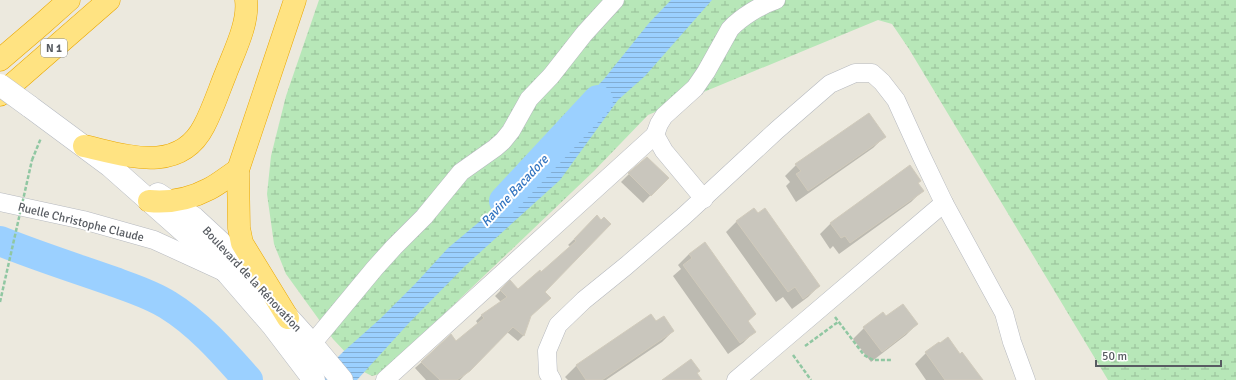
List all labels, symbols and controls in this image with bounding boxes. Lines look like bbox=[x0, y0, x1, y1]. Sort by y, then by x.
road number: N 1 bbox=[41, 39, 67, 57]
water label: Ravine Bacadore bbox=[478, 151, 553, 230]
street label: Ruelle Christophe Claude bbox=[16, 200, 146, 245]
street label: Boulevard de la Rénovation bbox=[199, 223, 304, 335]
scale bar bbox=[1096, 342, 1221, 368]
text: 50 m bbox=[1102, 349, 1127, 364]

